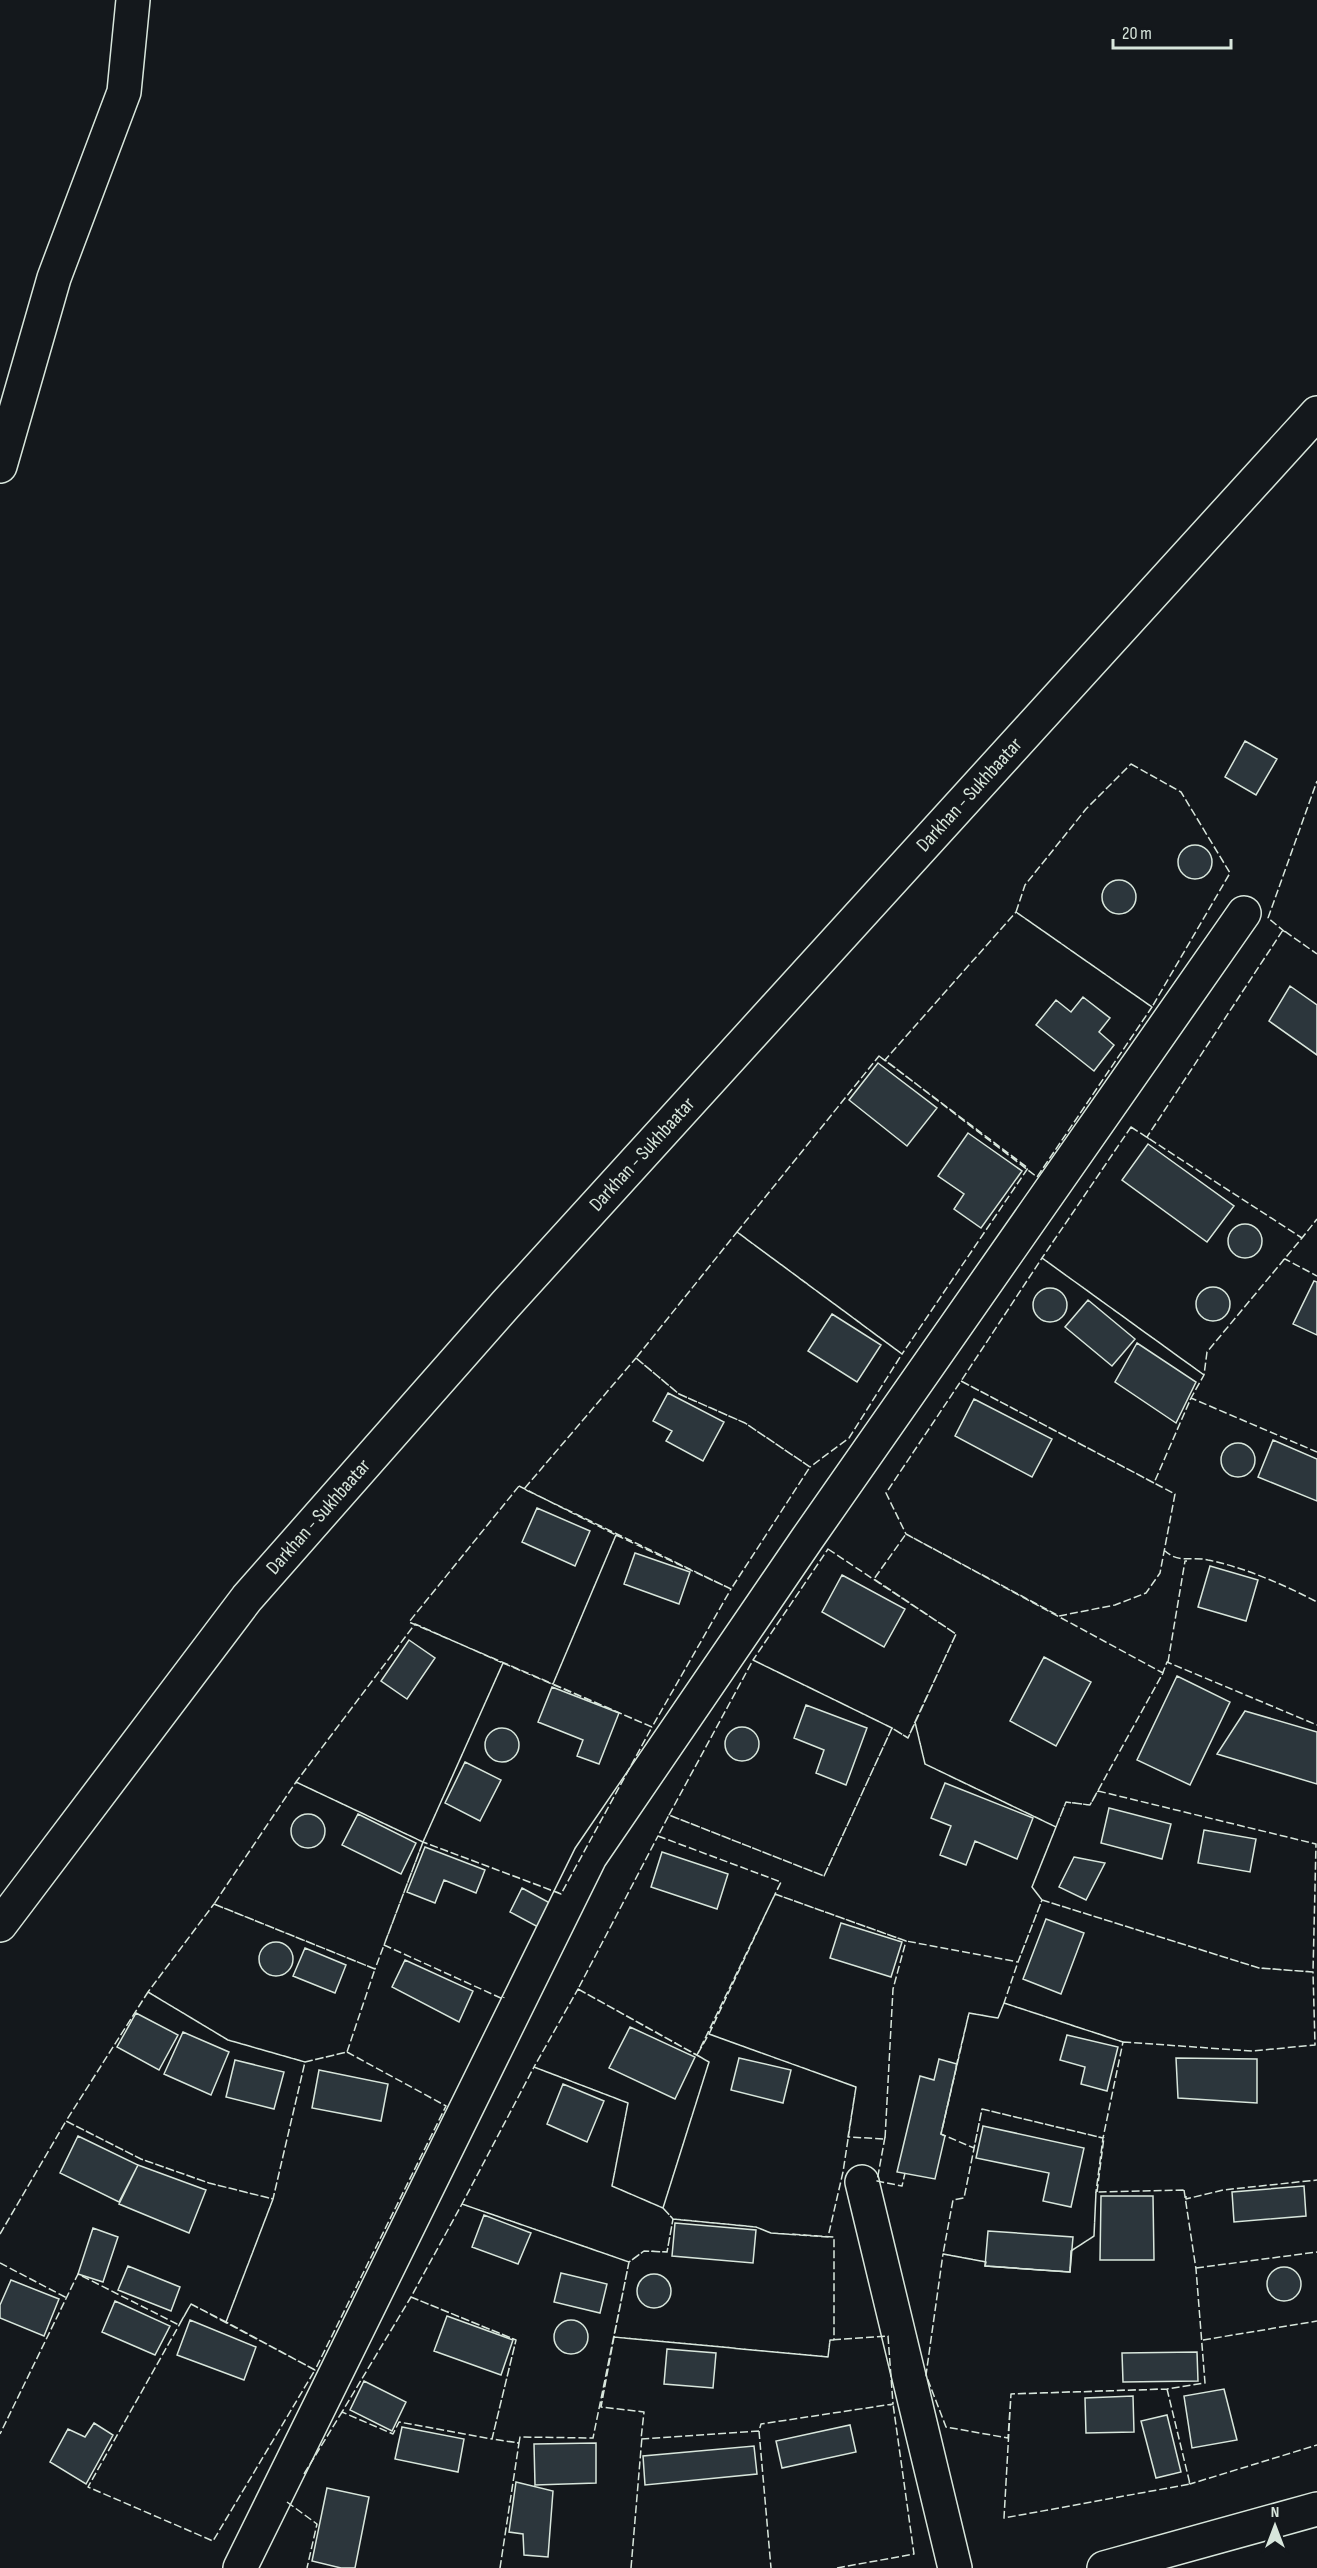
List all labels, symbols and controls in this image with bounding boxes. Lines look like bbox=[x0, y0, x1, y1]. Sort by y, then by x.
scale bar bbox=[1113, 12, 1232, 50]
text: 20 m bbox=[1122, 23, 1152, 44]
street label: Darkhan - Sukhbaatar bbox=[911, 733, 1027, 857]
street label: Darkhan - Sukhbaatar bbox=[584, 1092, 700, 1216]
street label: Darkhan - Sukhbaatar bbox=[261, 1454, 376, 1579]
north arrow bbox=[1245, 2496, 1305, 2556]
text: N bbox=[1271, 2503, 1279, 2522]

